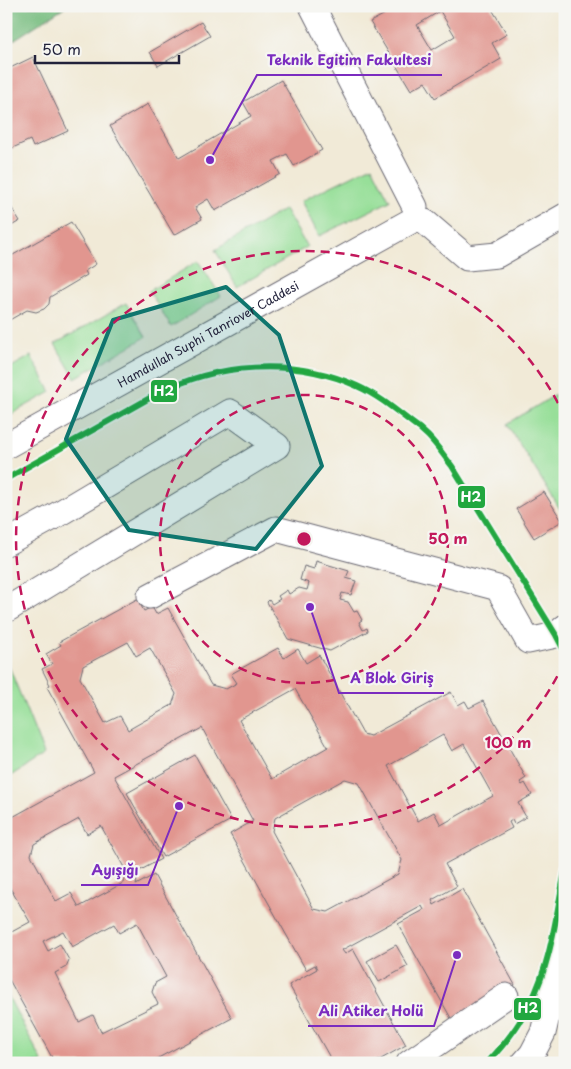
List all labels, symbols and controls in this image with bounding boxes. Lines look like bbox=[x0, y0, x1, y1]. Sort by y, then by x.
scale bar bbox=[35, 32, 179, 64]
text: 50 m bbox=[42, 37, 81, 60]
callout: Teknik Egitim Fakultesi bbox=[257, 46, 442, 75]
text: Teknik Egitim Fakultesi bbox=[267, 49, 431, 70]
street label: Hamdullah Suphi Tanriover Caddesi bbox=[114, 276, 302, 392]
line badge: H2 bbox=[150, 379, 178, 403]
text: H2 bbox=[154, 380, 175, 401]
line badge: H2 bbox=[457, 485, 486, 509]
text: H2 bbox=[461, 486, 482, 507]
text: 50 m bbox=[429, 526, 467, 549]
centre of rings bbox=[295, 530, 313, 548]
callout: A Blok Giriş bbox=[339, 664, 444, 693]
text: A Blok Giriş bbox=[349, 667, 434, 688]
text: 100 m bbox=[485, 730, 531, 753]
callout: Ayışığı bbox=[81, 856, 148, 885]
text: Ayışığı bbox=[92, 859, 139, 880]
callout: Ali Atiker Holü bbox=[308, 997, 434, 1026]
line badge: H2 bbox=[513, 997, 542, 1021]
text: H2 bbox=[518, 997, 539, 1018]
text: Ali Atiker Holü bbox=[318, 1000, 424, 1021]

